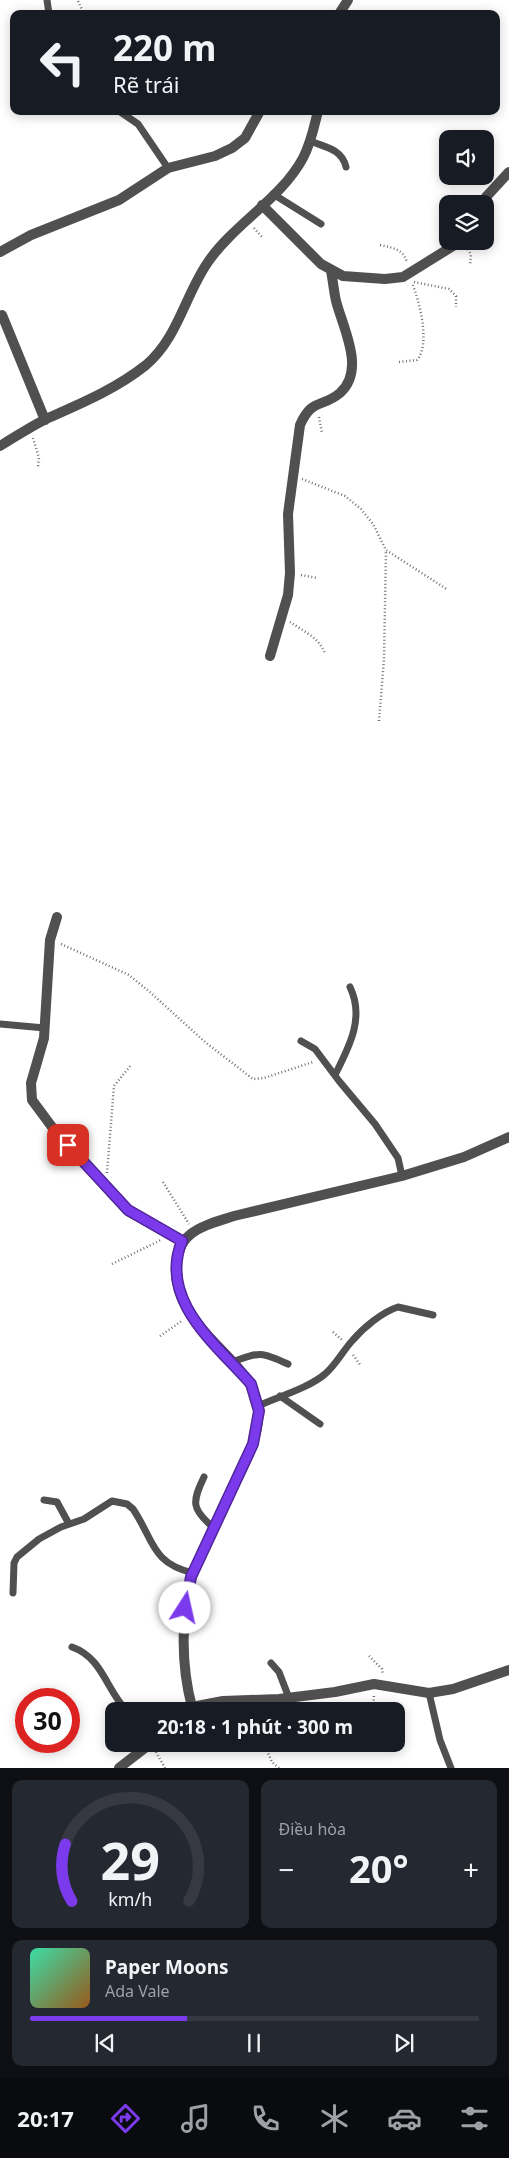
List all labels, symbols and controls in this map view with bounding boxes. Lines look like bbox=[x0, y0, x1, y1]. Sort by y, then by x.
text: 220 m bbox=[113, 24, 216, 71]
icon: left bbox=[30, 30, 95, 95]
text: Rẽ trái bbox=[113, 69, 179, 99]
map controls bbox=[439, 130, 494, 250]
button: sound bbox=[439, 130, 494, 185]
button: layers bbox=[439, 195, 494, 250]
pin bbox=[47, 1124, 89, 1166]
icon: arrive bbox=[54, 1131, 82, 1159]
position arrow bbox=[158, 1581, 210, 1633]
speed limit sign: 30 bbox=[15, 1688, 80, 1753]
text: 20:18 · 1 phút · 300 m bbox=[157, 1714, 353, 1740]
text: Điều hòa bbox=[279, 1818, 346, 1840]
text: 29 bbox=[101, 1824, 160, 1895]
text: 20° bbox=[349, 1842, 409, 1894]
text: − bbox=[279, 1850, 295, 1888]
text: + bbox=[463, 1850, 479, 1888]
text: km/h bbox=[108, 1887, 152, 1911]
text: Paper Moons bbox=[105, 1954, 229, 1980]
text: Ada Vale bbox=[105, 1980, 170, 2002]
icon: previous bbox=[91, 2029, 119, 2057]
icon: pause bbox=[240, 2029, 268, 2057]
icon: next bbox=[390, 2029, 418, 2057]
icon: directions bbox=[108, 2101, 143, 2136]
icon: music bbox=[178, 2101, 213, 2136]
icon: phone bbox=[248, 2101, 283, 2136]
icon: climate bbox=[317, 2101, 352, 2136]
icon: car bbox=[387, 2101, 422, 2136]
icon: filters bbox=[457, 2101, 492, 2136]
text: 20:17 bbox=[17, 2103, 74, 2133]

